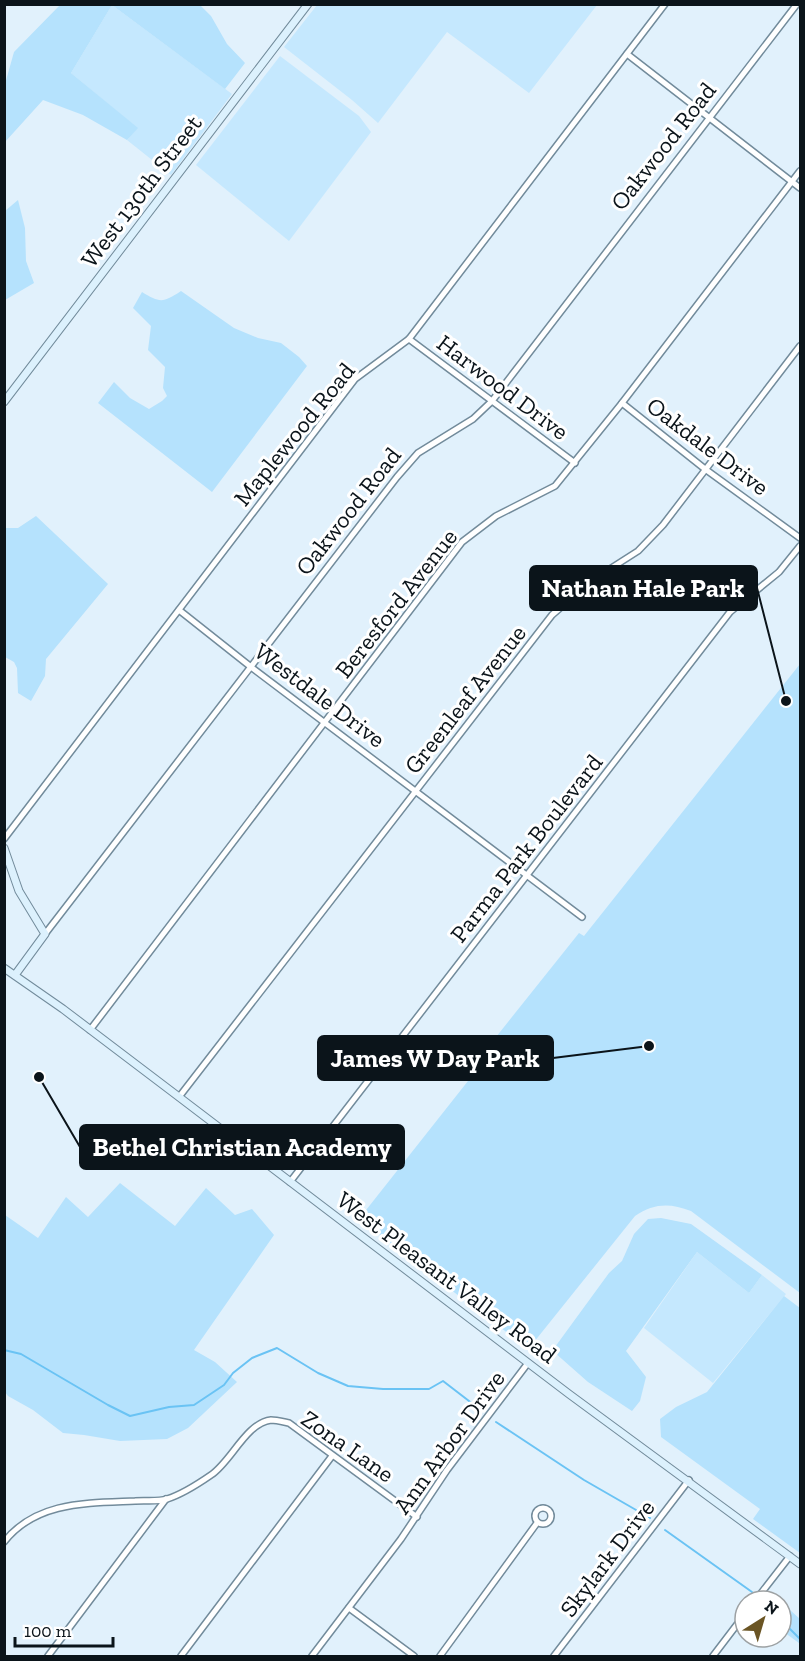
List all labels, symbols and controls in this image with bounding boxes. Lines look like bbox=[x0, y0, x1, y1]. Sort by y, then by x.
street label: Oakwood Road bbox=[604, 76, 722, 216]
street label: West 130th Street bbox=[74, 109, 208, 273]
street label: Harwood Drive bbox=[431, 328, 575, 446]
street label: Maplewood Road bbox=[227, 356, 361, 512]
street label: Oakdale Drive bbox=[641, 391, 775, 501]
street label: Oakwood Road bbox=[289, 441, 407, 581]
street label: Beresford Avenue bbox=[329, 523, 463, 683]
callout: Nathan Hale Park bbox=[530, 566, 757, 610]
text: Nathan Hale Park bbox=[542, 572, 745, 604]
street label: Greenleaf Avenue bbox=[398, 619, 532, 779]
street label: Westdale Drive bbox=[249, 636, 391, 754]
street label: Parma Park Boulevard bbox=[444, 748, 608, 948]
callout: James W Day Park bbox=[318, 1036, 553, 1080]
text: James W Day Park bbox=[330, 1042, 540, 1074]
callout: Bethel Christian Academy bbox=[80, 1125, 404, 1169]
text: Bethel Christian Academy bbox=[92, 1131, 392, 1163]
street label: West Pleasant Valley Road bbox=[331, 1185, 563, 1369]
street label: Ann Arbor Drive bbox=[387, 1365, 511, 1519]
street label: Zona Lane bbox=[296, 1404, 400, 1488]
street label: Skylark Drive bbox=[553, 1494, 661, 1622]
north arrow bbox=[733, 1589, 793, 1649]
text: N bbox=[761, 1596, 782, 1619]
scale bar bbox=[15, 1610, 112, 1648]
text: 100 m bbox=[24, 1620, 72, 1642]

